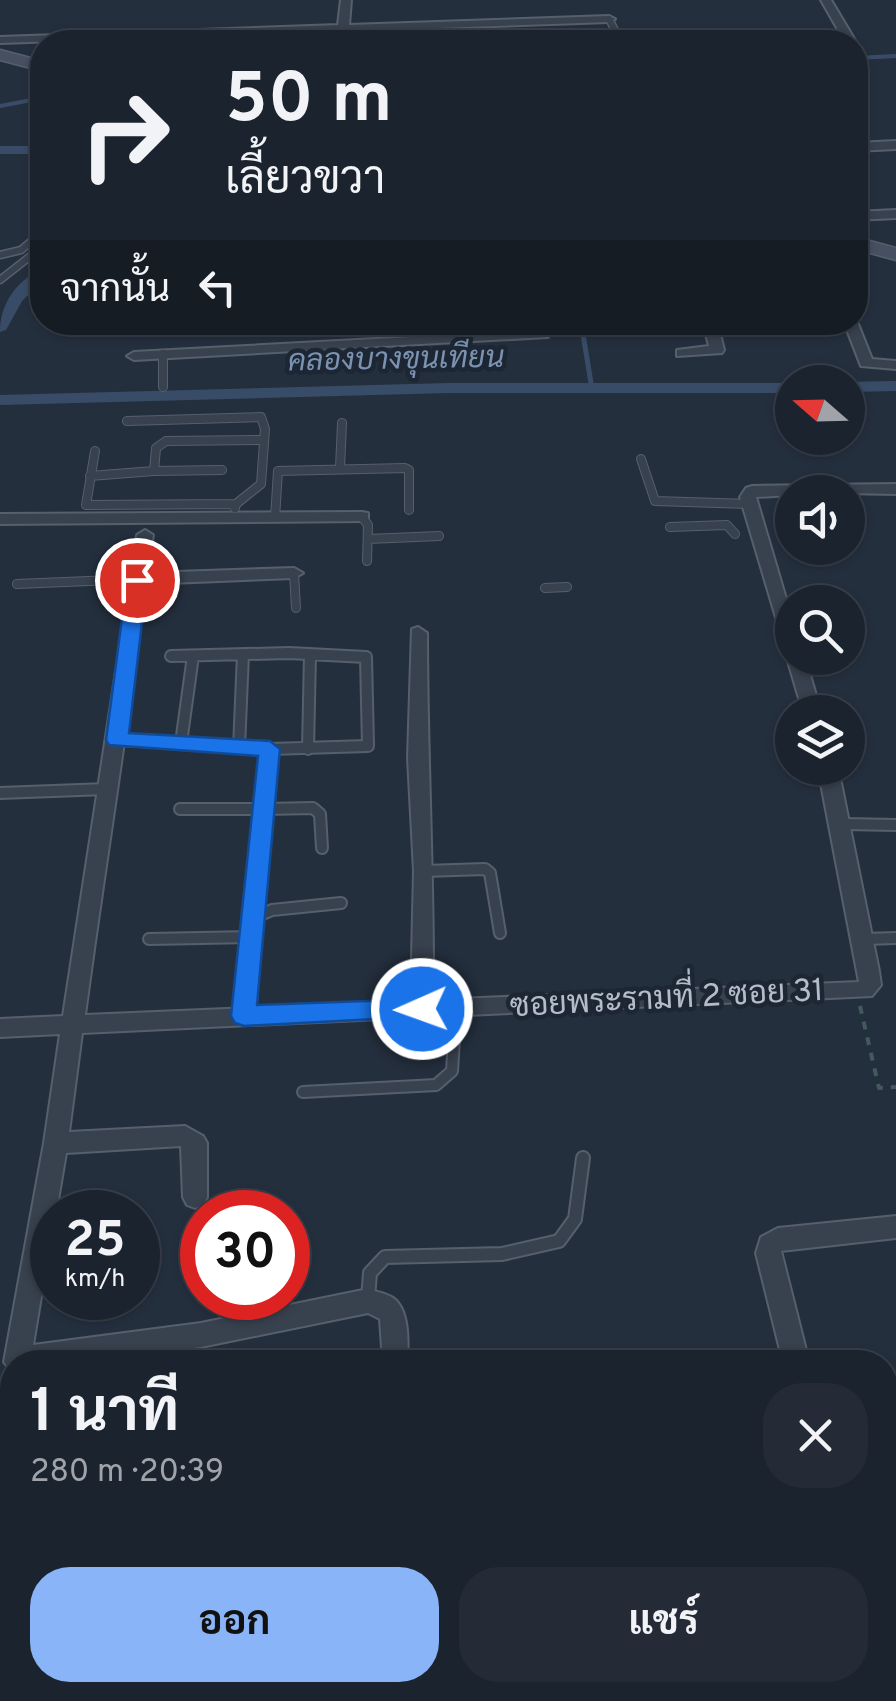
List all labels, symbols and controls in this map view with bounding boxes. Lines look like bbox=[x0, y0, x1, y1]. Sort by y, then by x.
text: 50 m bbox=[225, 58, 392, 147]
icon: right bbox=[60, 70, 190, 200]
text: เลี้ยวขวา bbox=[225, 153, 385, 210]
icon: left bbox=[190, 260, 245, 315]
text: จากนั้น bbox=[60, 267, 170, 316]
water label: คลองบางขุนเทียน bbox=[287, 338, 505, 381]
north arrow bbox=[775, 365, 865, 455]
map controls bbox=[775, 365, 865, 785]
button: sound bbox=[775, 475, 865, 565]
pin bbox=[95, 538, 180, 623]
icon: arrive bbox=[110, 553, 165, 608]
button: search bbox=[775, 585, 865, 675]
button: layers bbox=[775, 695, 865, 785]
position arrow bbox=[370, 957, 474, 1061]
street label: ซอยพระรามที่ 2 ซอย 31 bbox=[508, 961, 825, 1028]
speed limit sign: 30 bbox=[180, 1190, 310, 1320]
text: 25 bbox=[64, 1211, 126, 1274]
text: km/h bbox=[65, 1264, 125, 1296]
text: 1 นาที bbox=[30, 1377, 179, 1453]
button: close bbox=[763, 1383, 868, 1488]
text: 280 m · 20:39 bbox=[30, 1453, 224, 1493]
button: ออก bbox=[30, 1567, 439, 1682]
button: แชร์ bbox=[459, 1567, 868, 1682]

